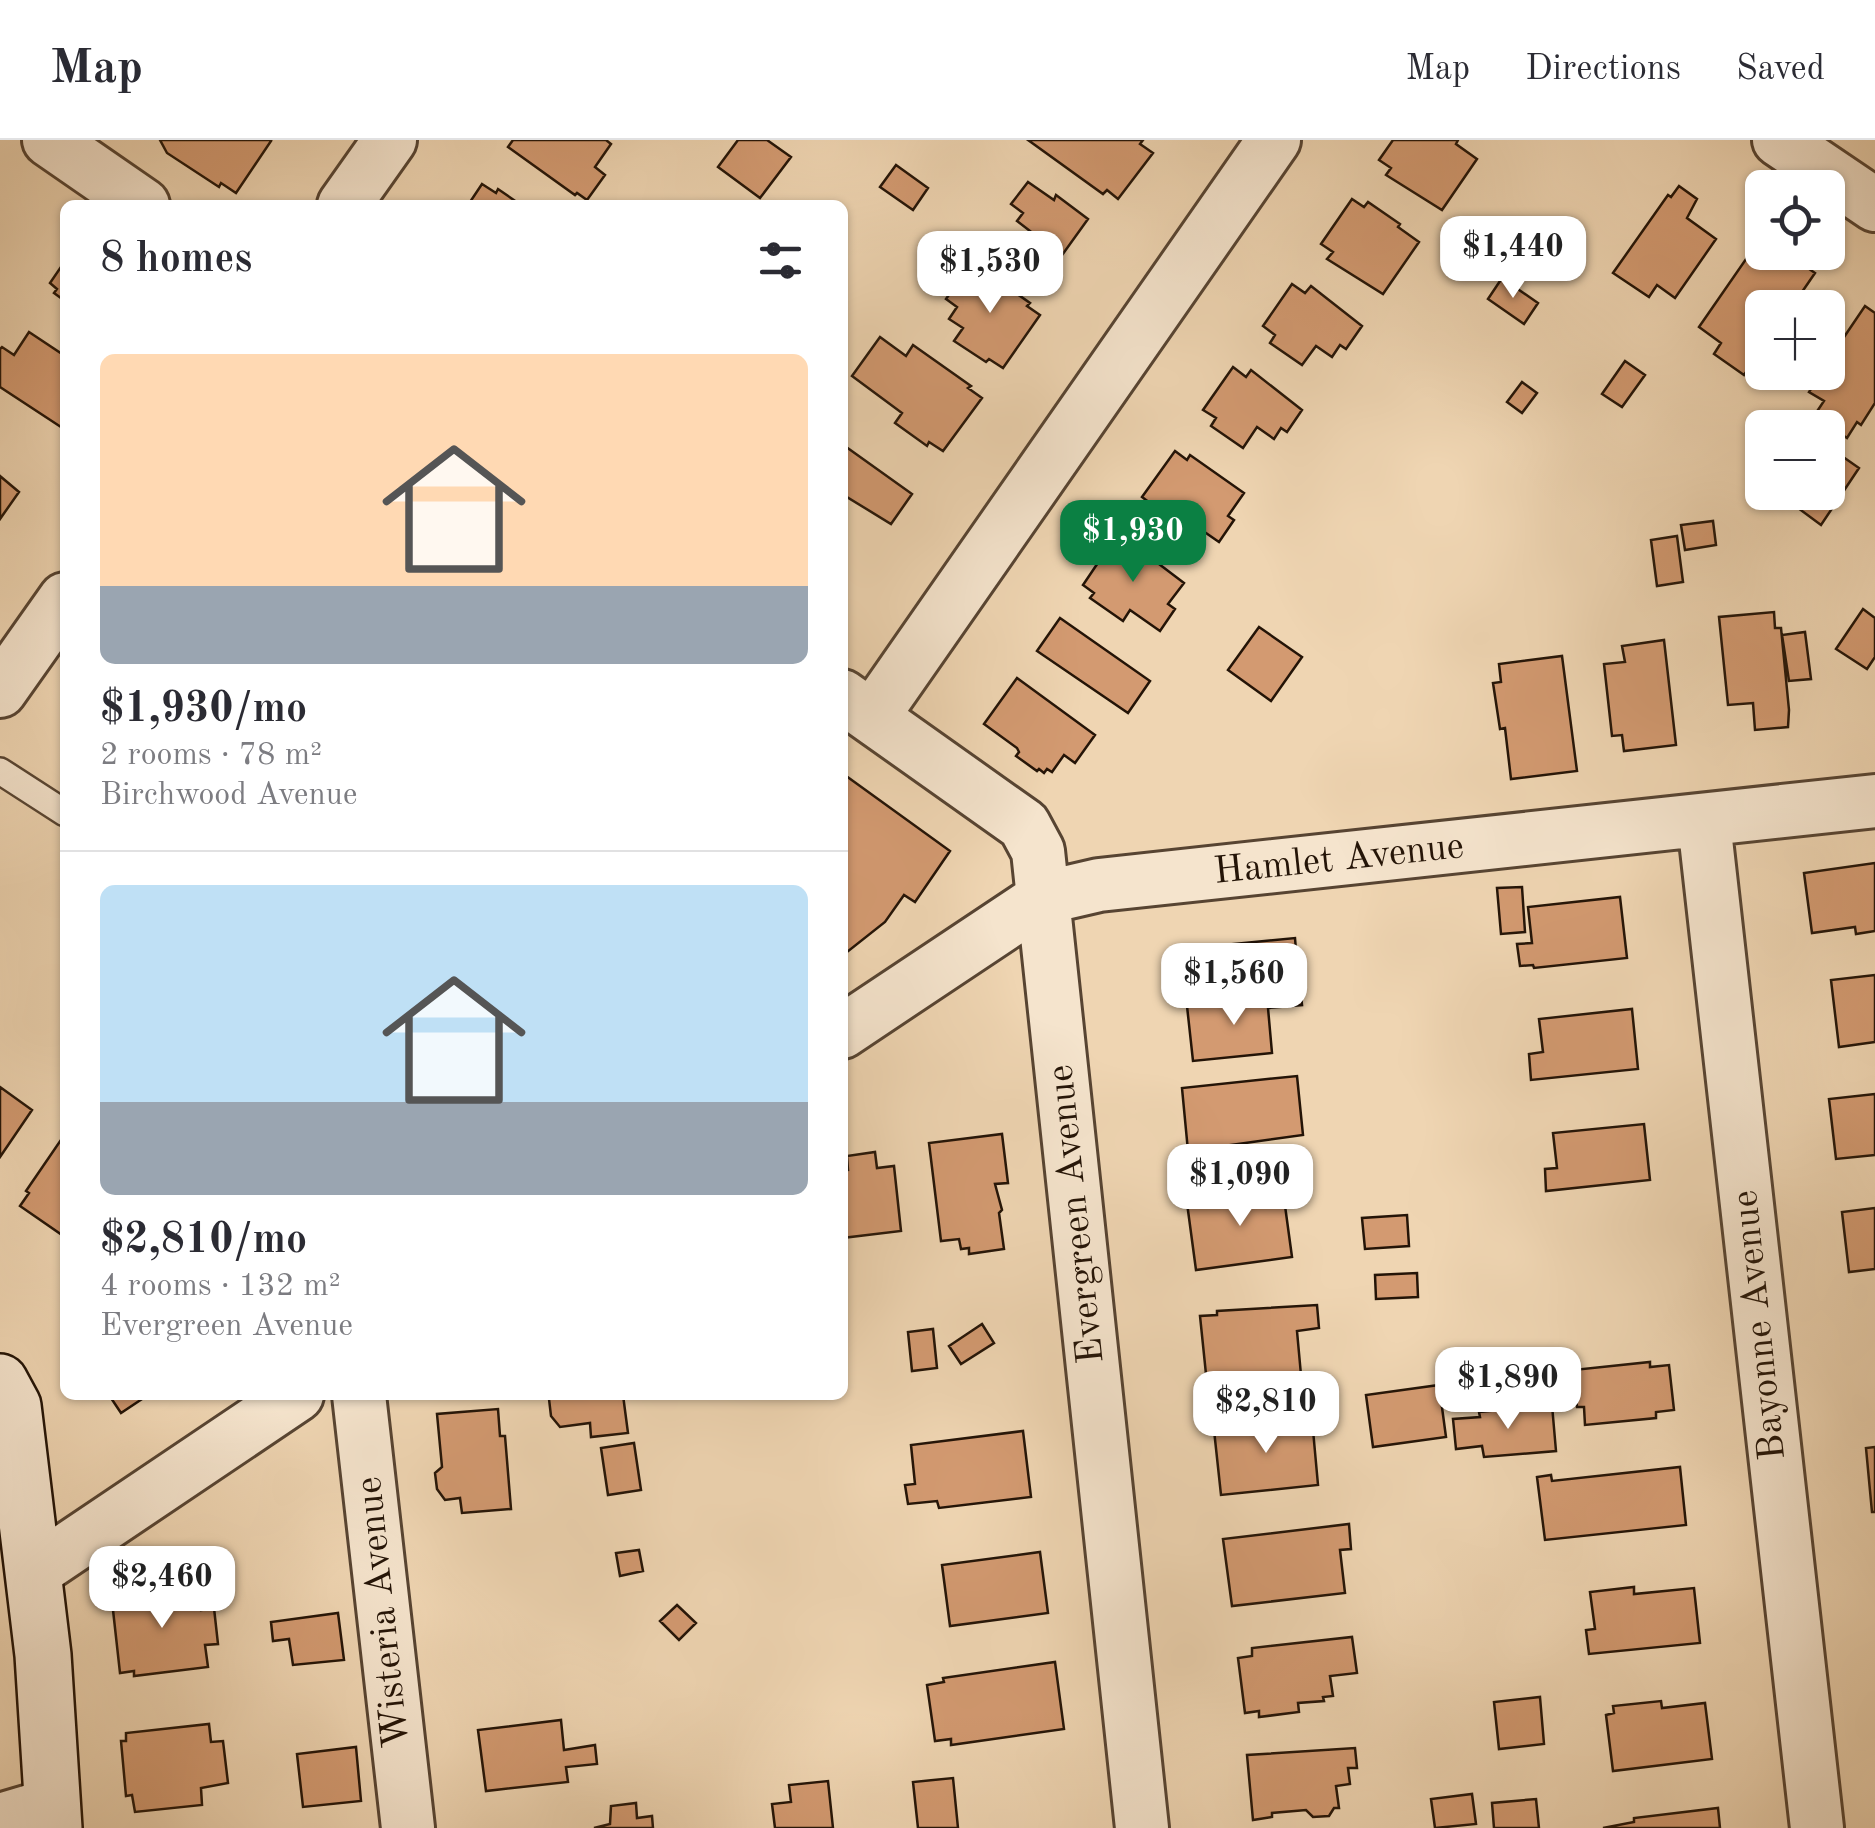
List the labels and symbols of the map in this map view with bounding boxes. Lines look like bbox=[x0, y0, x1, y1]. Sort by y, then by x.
pin: $1,440 bbox=[1432, 216, 1594, 301]
pin: $1,530 bbox=[909, 231, 1071, 316]
pin: $1,930 bbox=[1052, 500, 1214, 585]
street label: Hamlet Avenue bbox=[1212, 828, 1466, 892]
pin: $1,560 bbox=[1153, 943, 1315, 1028]
street label: Evergreen Avenue bbox=[1042, 1063, 1112, 1365]
pin: $1,090 bbox=[1159, 1144, 1321, 1229]
street label: Bayonne Avenue bbox=[1727, 1188, 1793, 1462]
pin: $1,890 bbox=[1427, 1347, 1589, 1432]
pin: $2,810 bbox=[1185, 1371, 1347, 1456]
street label: Wisteria Avenue bbox=[351, 1475, 417, 1749]
pin: $2,460 bbox=[81, 1546, 243, 1631]

